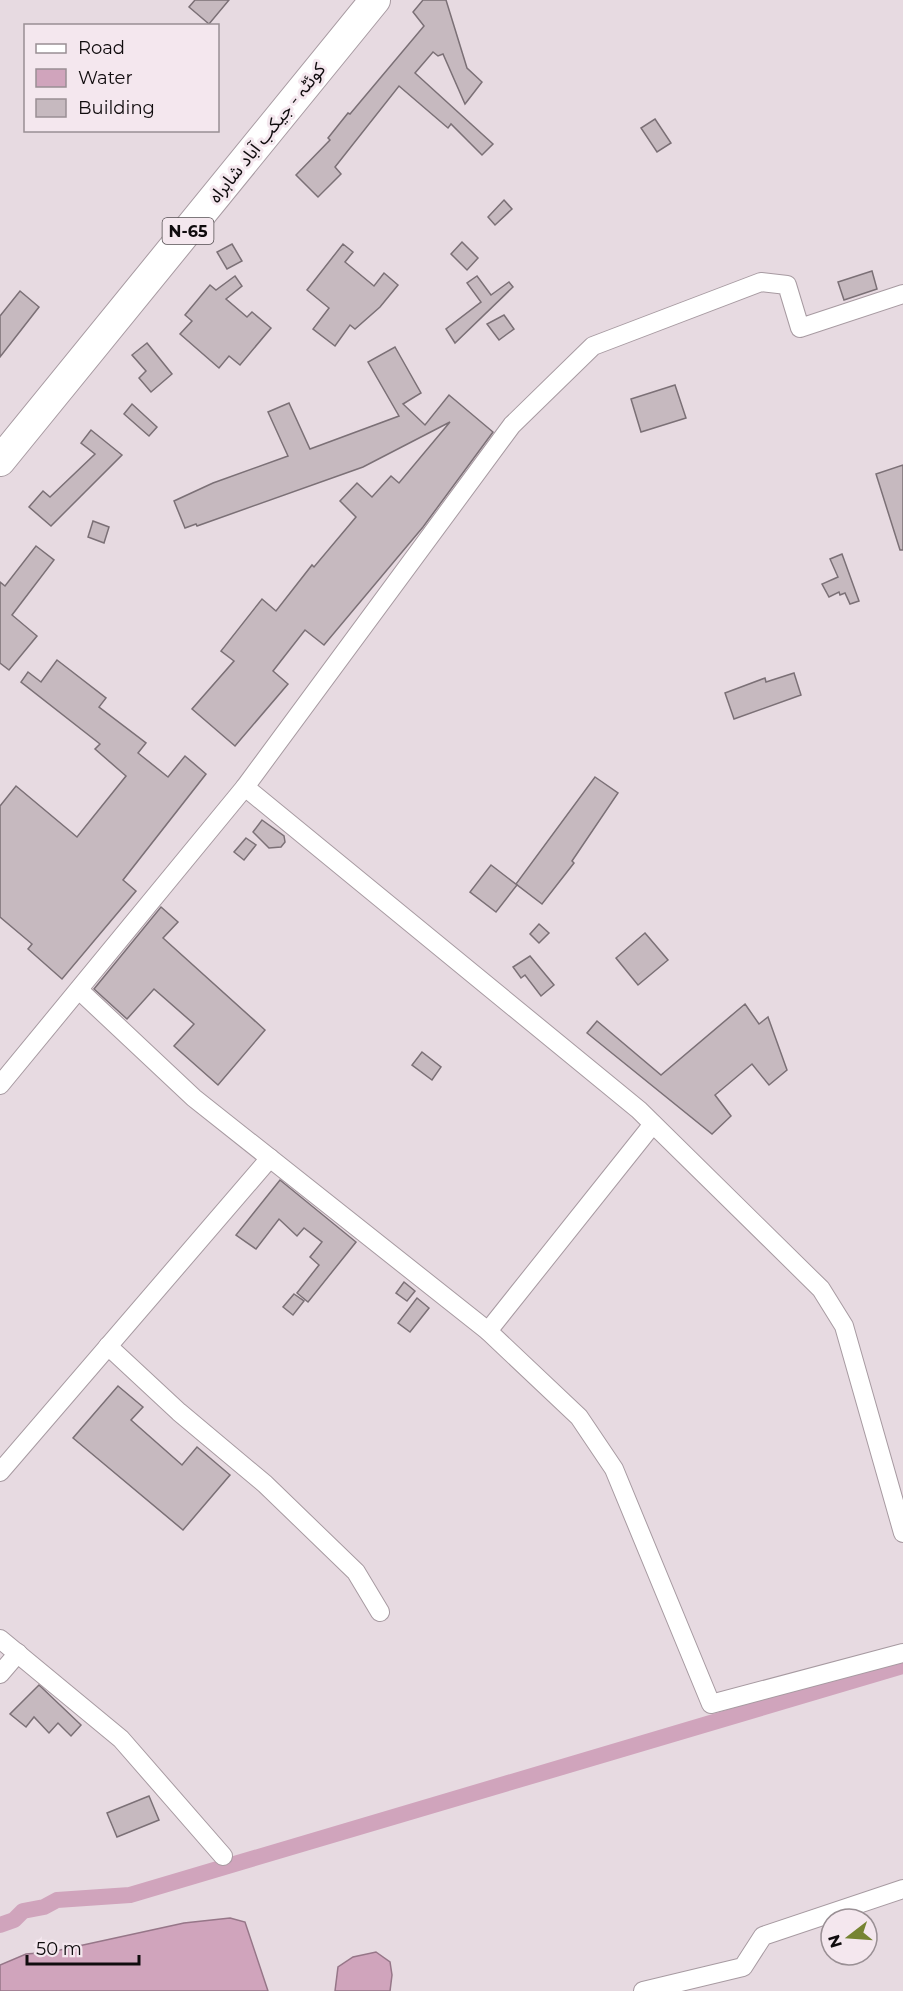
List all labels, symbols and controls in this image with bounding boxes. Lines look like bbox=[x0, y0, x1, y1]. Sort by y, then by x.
legend bbox=[24, 24, 219, 132]
text: Road bbox=[78, 37, 125, 59]
street label: کوئٹہ - جیکب آباد شاہراہ bbox=[204, 58, 330, 207]
text: Water bbox=[78, 67, 133, 89]
text: Building bbox=[78, 97, 155, 119]
road number: N-65 bbox=[162, 218, 213, 244]
north arrow bbox=[819, 1907, 879, 1967]
scale bar bbox=[27, 1928, 140, 1966]
text: N bbox=[824, 1932, 846, 1950]
text: 50 m bbox=[36, 1938, 82, 1960]

